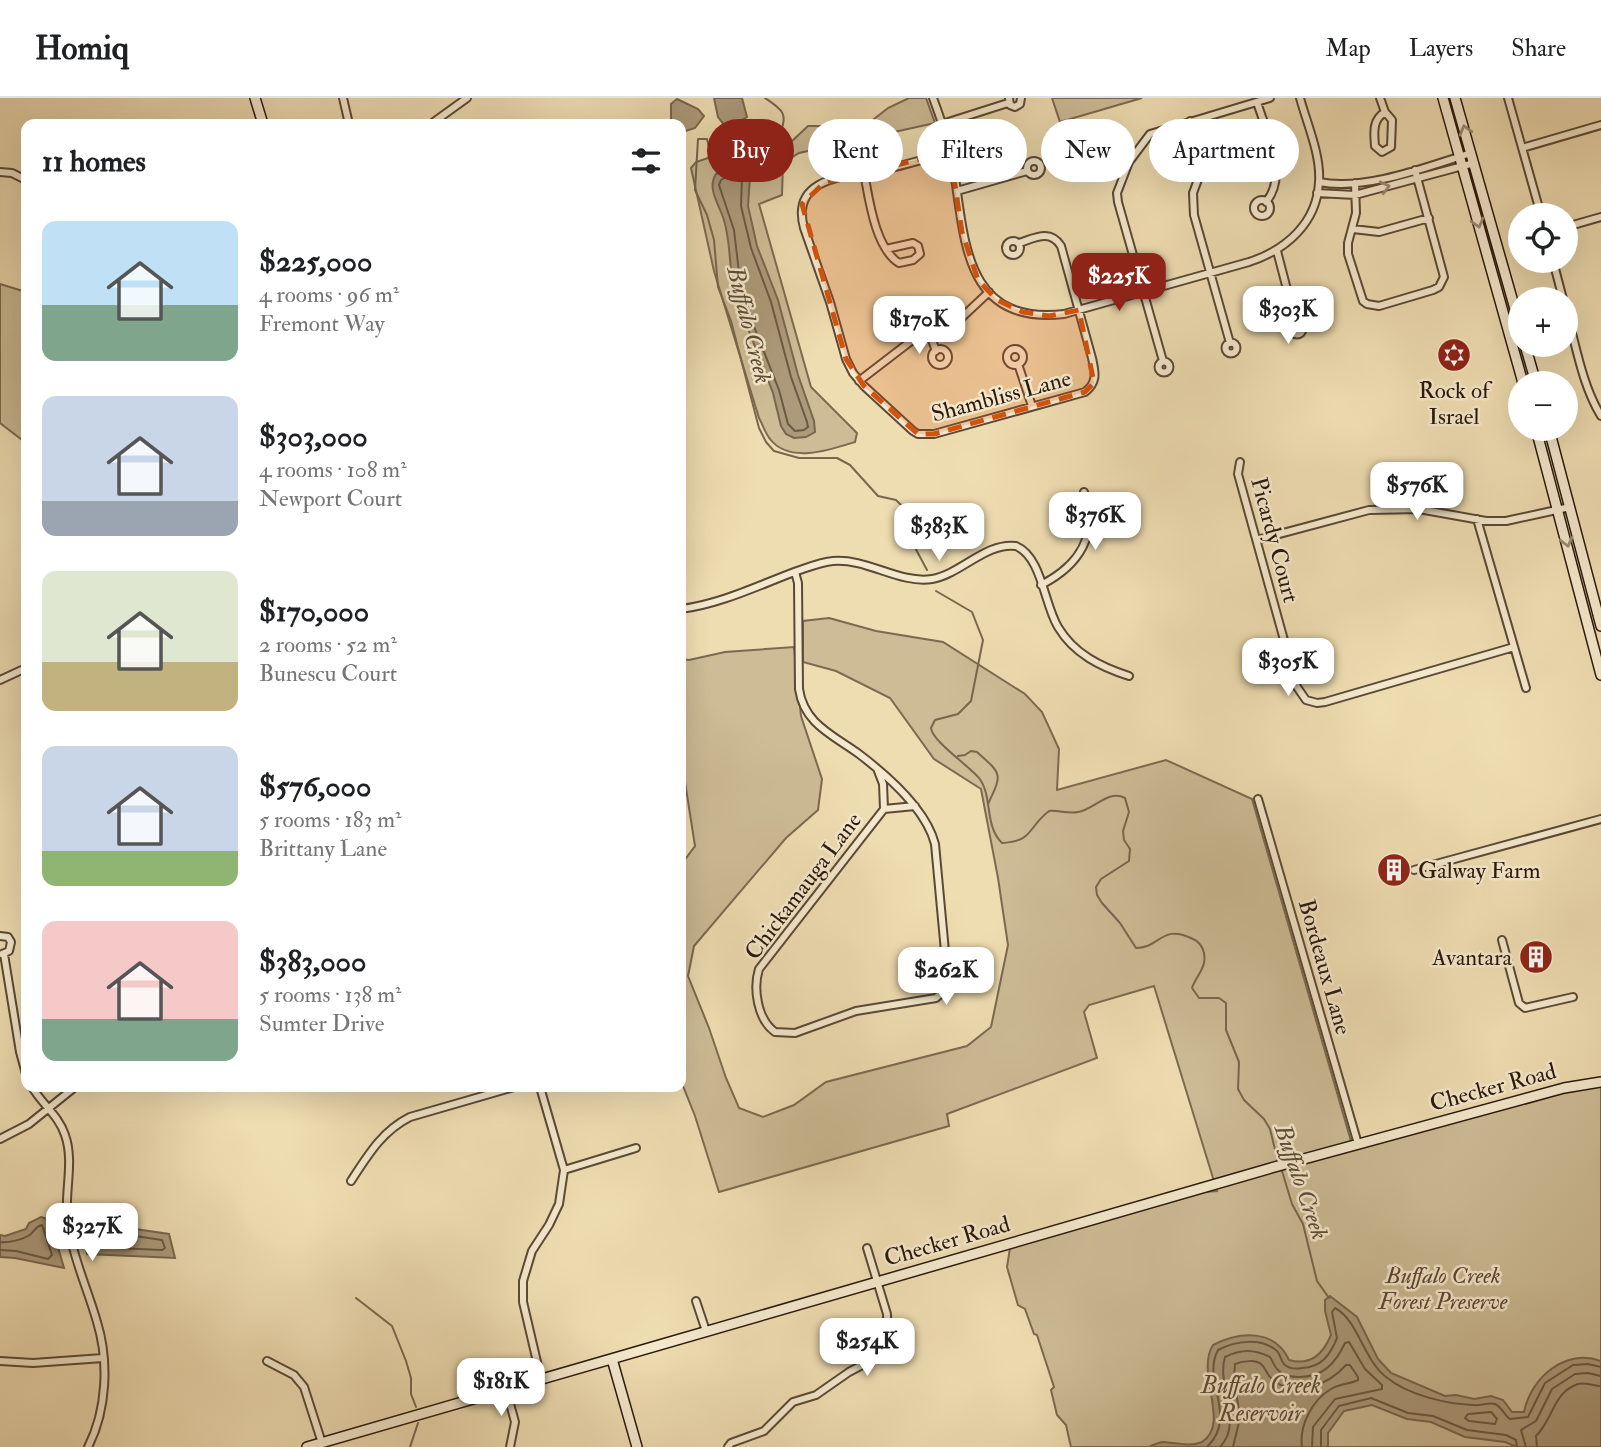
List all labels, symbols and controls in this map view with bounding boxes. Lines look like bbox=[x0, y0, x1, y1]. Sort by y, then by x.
text: Homiq bbox=[35, 28, 129, 69]
text: Map bbox=[1326, 33, 1371, 64]
text: Layers bbox=[1409, 33, 1473, 64]
text: Share bbox=[1511, 33, 1566, 64]
chip: Buy bbox=[707, 119, 794, 182]
chip: Rent bbox=[808, 119, 903, 182]
chip: Filters bbox=[917, 119, 1027, 182]
chip: New bbox=[1041, 119, 1135, 182]
chip: Apartment bbox=[1149, 119, 1299, 182]
one-way arrow bbox=[1458, 125, 1473, 137]
icon: filters bbox=[627, 142, 665, 180]
text: 11 homes bbox=[42, 143, 146, 180]
one-way arrow bbox=[1378, 181, 1390, 195]
map controls bbox=[1508, 203, 1578, 441]
button: locate bbox=[1508, 203, 1578, 273]
one-way arrow bbox=[1470, 216, 1484, 228]
text: $225,000 bbox=[259, 243, 372, 280]
icon: home bbox=[98, 249, 182, 333]
pin: $225K bbox=[1070, 254, 1168, 313]
text: $225K bbox=[1088, 261, 1150, 290]
water label: Buffalo Creek bbox=[719, 262, 779, 387]
text: 4 rooms · 96 m² bbox=[259, 280, 399, 309]
pin: $303K bbox=[1239, 286, 1337, 346]
button: + bbox=[1508, 287, 1578, 357]
text: $303K bbox=[1259, 294, 1317, 323]
pin: $170K bbox=[870, 296, 968, 356]
text: $170K bbox=[889, 304, 949, 333]
text: Fremont Way bbox=[259, 309, 385, 338]
synagogue icon: Rock of Israel bbox=[1435, 336, 1473, 374]
street label: Shambliss Lane bbox=[928, 363, 1074, 429]
button: − bbox=[1508, 371, 1578, 441]
place label: Rock of Israel bbox=[1419, 376, 1493, 431]
text: $303,000 bbox=[259, 418, 368, 455]
icon: home bbox=[98, 424, 182, 508]
text: 4 rooms · 108 m² bbox=[259, 455, 407, 484]
pin: $576K bbox=[1368, 462, 1466, 522]
text: $576K bbox=[1386, 470, 1448, 499]
street label: Picardy Court bbox=[1244, 474, 1306, 606]
text: Newport Court bbox=[259, 484, 402, 513]
pin: $376K bbox=[1046, 492, 1144, 552]
text: $376K bbox=[1065, 500, 1125, 529]
pin: $383K bbox=[890, 504, 988, 563]
text: $383K bbox=[910, 511, 968, 540]
one-way arrow bbox=[1559, 536, 1573, 548]
text: $170,000 bbox=[259, 593, 369, 630]
icon: home bbox=[98, 599, 182, 683]
text: 2 rooms · 52 m² bbox=[259, 630, 397, 659]
pin: $305K bbox=[1239, 638, 1337, 698]
text: $305K bbox=[1258, 646, 1318, 675]
text: Bunescu Court bbox=[259, 659, 397, 688]
text: $576,000 bbox=[259, 768, 371, 805]
icon: home bbox=[98, 774, 182, 858]
text: 5 rooms · 183 m² bbox=[259, 805, 402, 834]
street label: Chickamauga Lane bbox=[738, 806, 868, 965]
text: Brittany Lane bbox=[259, 834, 387, 863]
building icon: Galway Farm bbox=[1375, 851, 1413, 889]
place label: Galway Farm bbox=[1418, 856, 1541, 885]
street label: Bordeaux Lane bbox=[1292, 896, 1358, 1038]
building icon: Avantara bbox=[1517, 938, 1555, 976]
text: $383,000 bbox=[259, 943, 366, 980]
place label: Avantara bbox=[1431, 943, 1513, 972]
pin: $262K bbox=[897, 948, 995, 1007]
icon: home bbox=[98, 949, 182, 1033]
text: $262K bbox=[914, 955, 978, 984]
text: 5 rooms · 138 m² bbox=[259, 980, 402, 1009]
text: Sumter Drive bbox=[259, 1009, 384, 1038]
street label: Checker Road bbox=[1427, 1056, 1559, 1118]
water label: Buffalo Creek bbox=[1267, 1119, 1335, 1244]
pin: $327K bbox=[43, 1204, 141, 1263]
street label: Checker Road bbox=[881, 1209, 1013, 1273]
text: $327K bbox=[62, 1211, 122, 1240]
park label: Buffalo Creek Forest Preserve bbox=[1378, 1261, 1508, 1316]
pin: $254K bbox=[818, 1318, 916, 1378]
text: $254K bbox=[836, 1326, 898, 1355]
pin: $181K bbox=[452, 1358, 550, 1418]
text: $181K bbox=[473, 1366, 529, 1395]
water label: Buffalo Creek Reservoir bbox=[1200, 1370, 1321, 1429]

